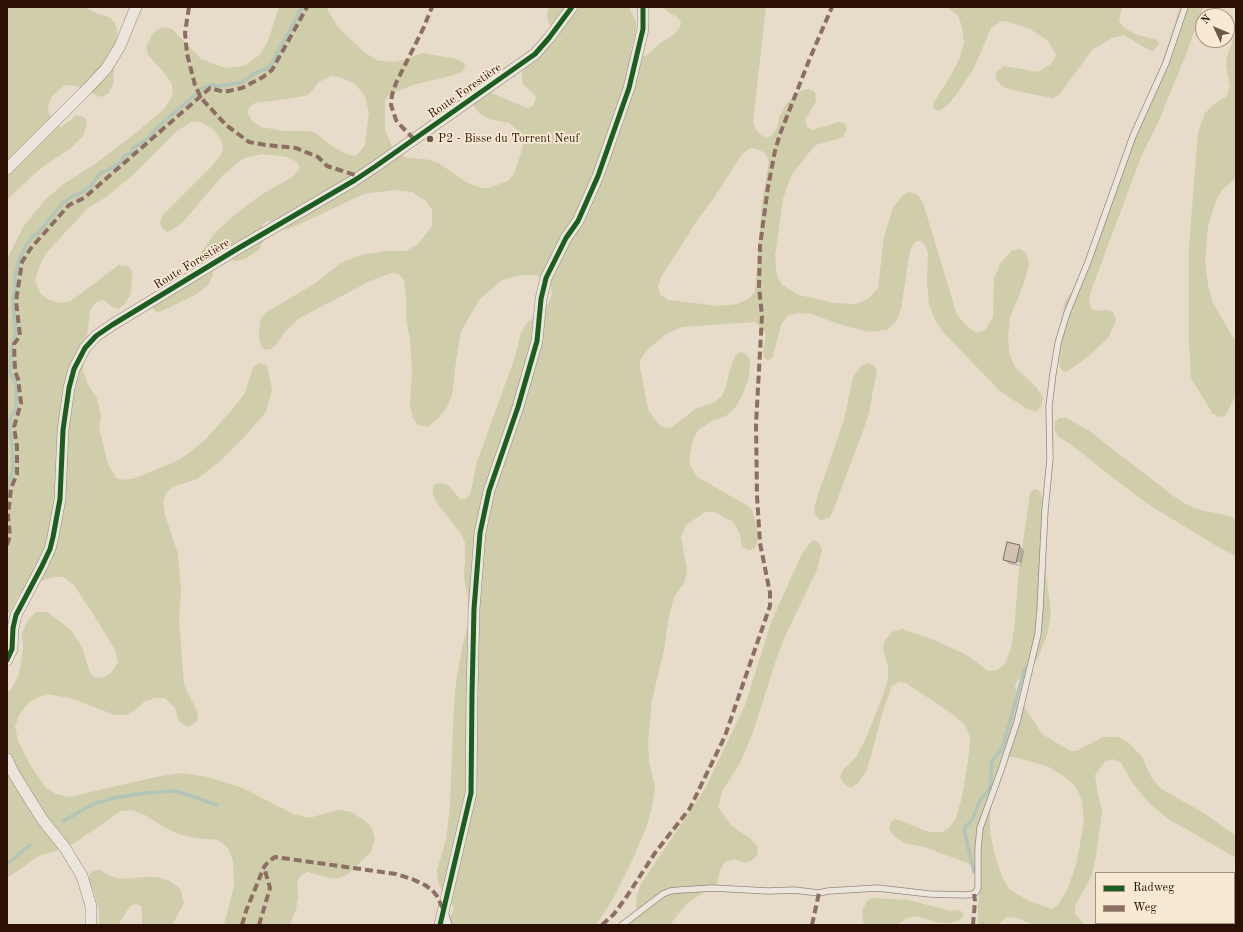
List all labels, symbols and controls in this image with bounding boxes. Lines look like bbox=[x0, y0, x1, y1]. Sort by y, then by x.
north arrow bbox=[1195, 8, 1235, 48]
text: N bbox=[1200, 13, 1214, 27]
street label: Route Forestière bbox=[426, 60, 504, 122]
place label: P2 - Bisse du Torrent Neuf bbox=[438, 132, 579, 146]
marker: P2 - Bisse du Torrent Neuf bbox=[425, 134, 435, 144]
street label: Route Forestière bbox=[151, 236, 233, 292]
legend bbox=[1095, 872, 1235, 924]
text: Radweg bbox=[1133, 882, 1175, 894]
text: Weg bbox=[1133, 902, 1157, 914]

